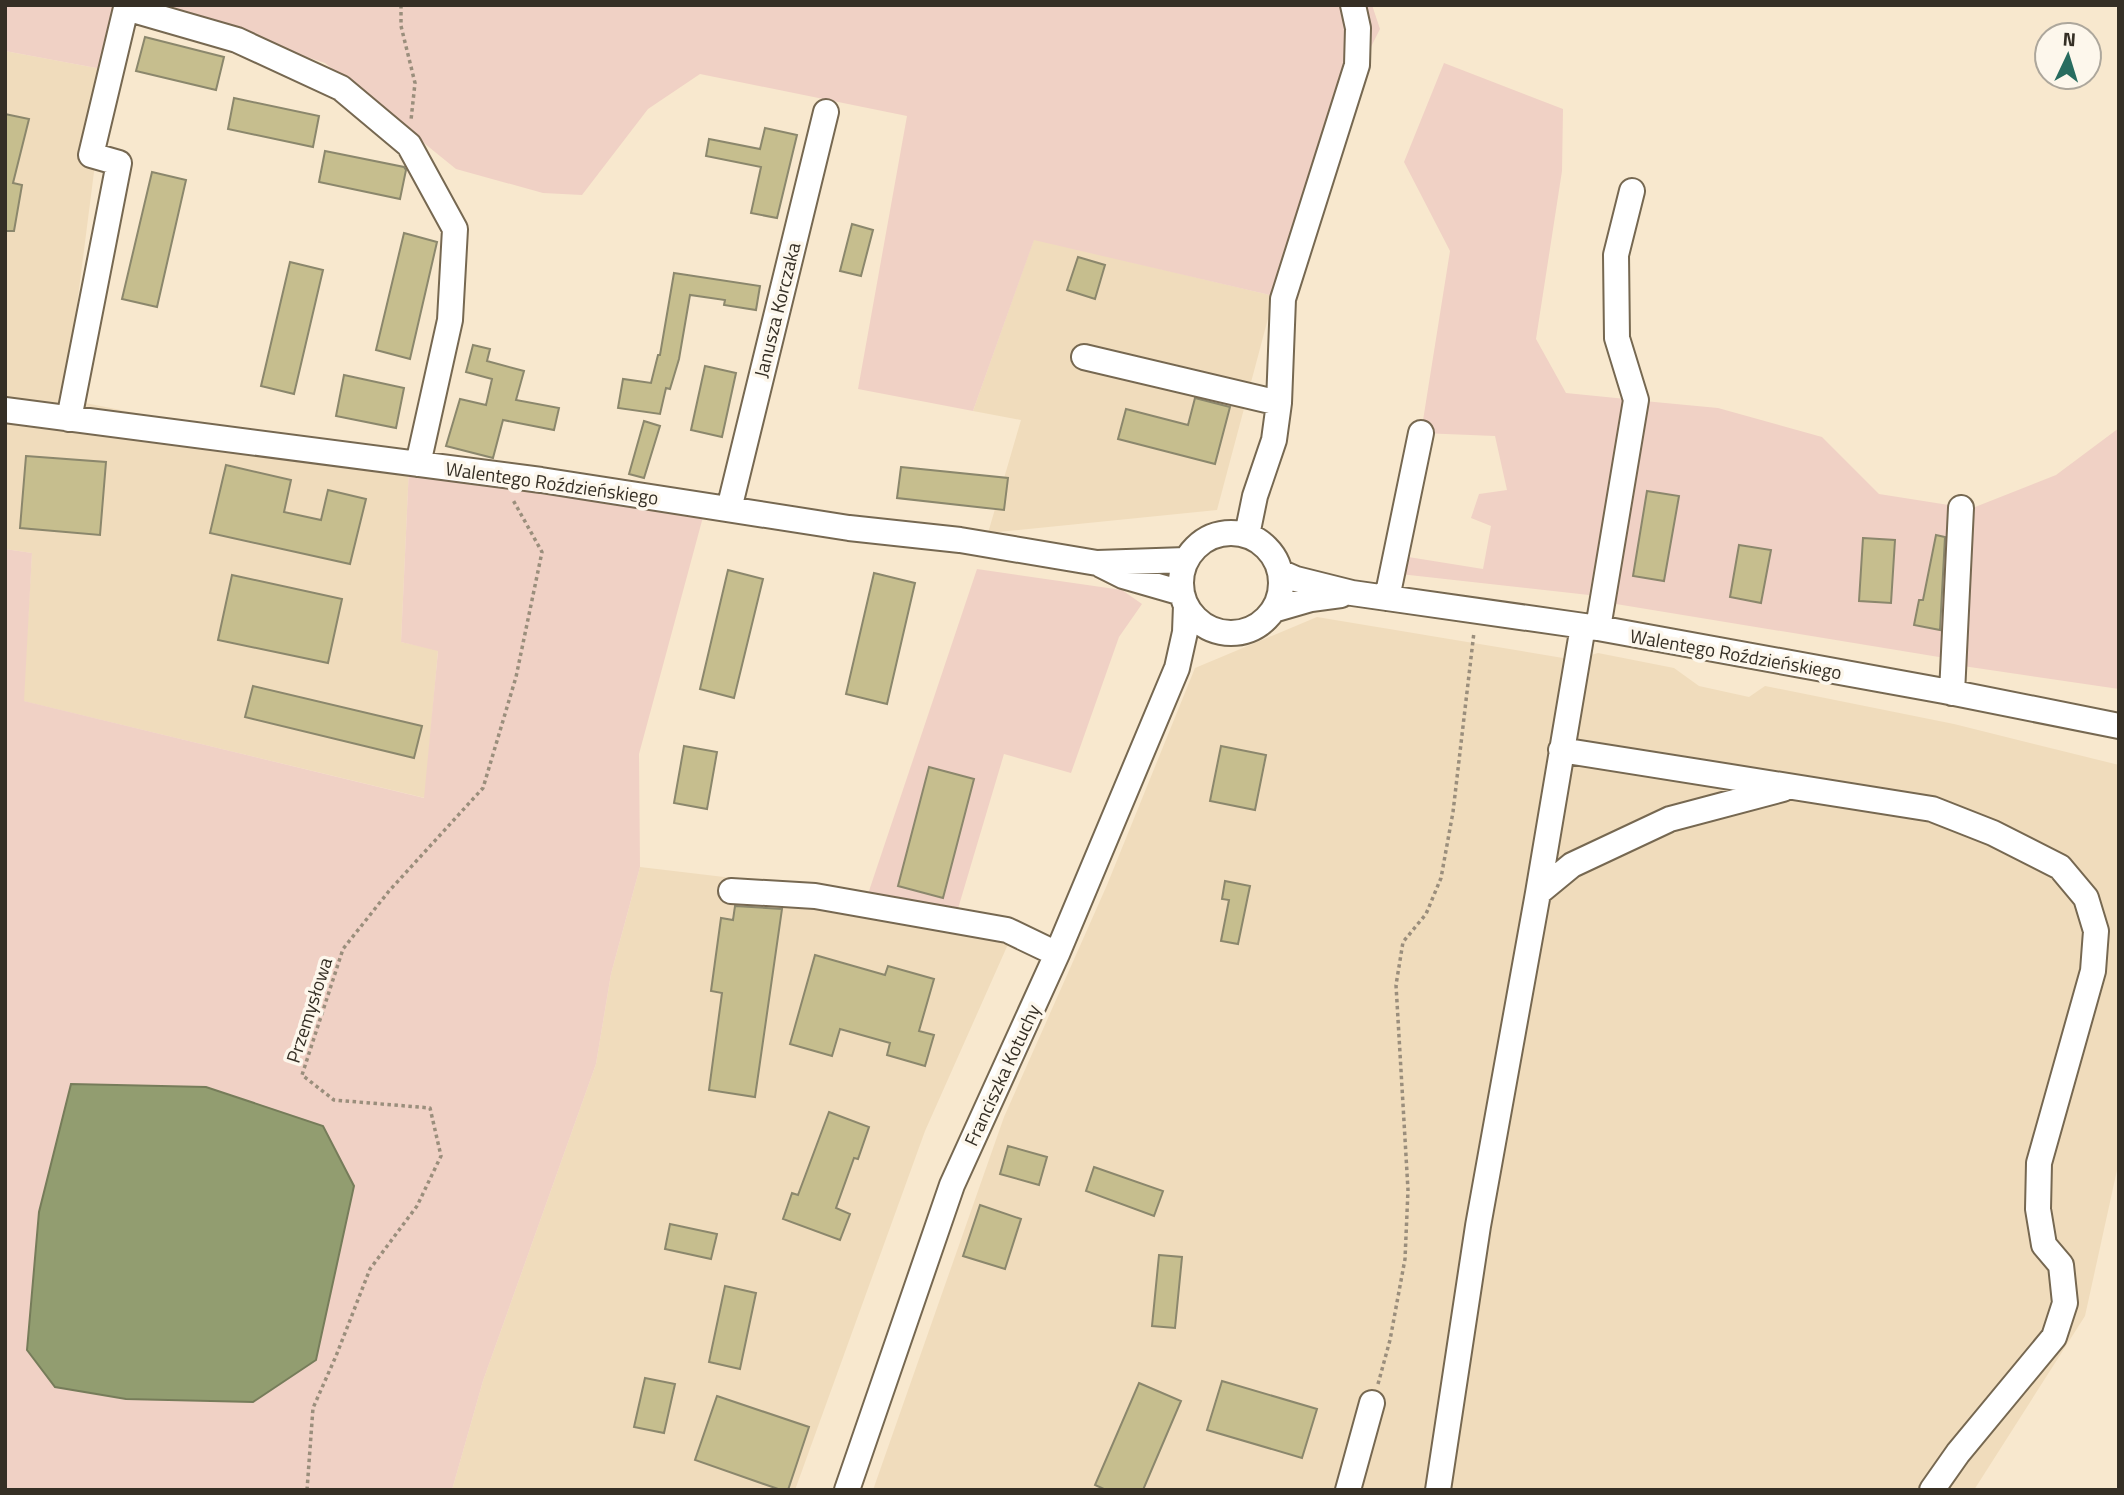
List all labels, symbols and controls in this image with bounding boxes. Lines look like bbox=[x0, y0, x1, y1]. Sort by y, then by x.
north arrow bbox=[2033, 21, 2103, 91]
text: N bbox=[2062, 24, 2077, 53]
street label: Janusza Korczaka bbox=[746, 239, 807, 381]
street label: Walentego Roździeńskiego bbox=[444, 453, 660, 512]
street label: Walentego Roździeńskiego bbox=[1628, 621, 1844, 686]
street label: Przemysłowa bbox=[278, 953, 339, 1066]
street label: Franciszka Kotuchy bbox=[956, 999, 1047, 1150]

